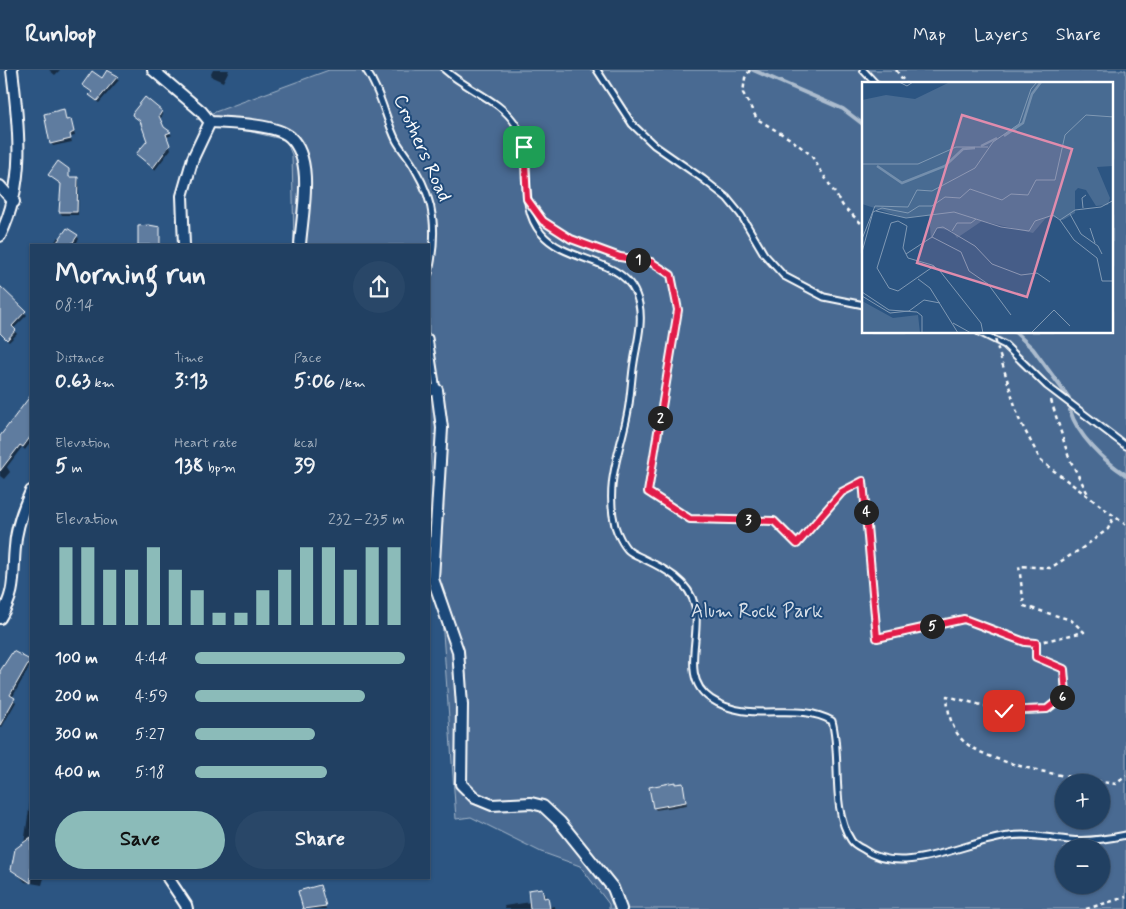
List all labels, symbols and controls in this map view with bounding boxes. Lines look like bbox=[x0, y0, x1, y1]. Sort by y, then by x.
text: Runloop bbox=[25, 19, 97, 50]
text: Map bbox=[913, 23, 946, 47]
text: Layers bbox=[974, 23, 1028, 47]
text: Share bbox=[1056, 23, 1101, 47]
inset map bbox=[862, 82, 1114, 334]
street label: Crothers Road bbox=[387, 90, 457, 206]
pin bbox=[503, 126, 545, 168]
icon: arrive bbox=[510, 133, 538, 161]
pin: 1 bbox=[626, 248, 650, 272]
text: 1 bbox=[635, 251, 642, 269]
text: Morning run bbox=[55, 257, 206, 294]
button: share bbox=[353, 261, 405, 313]
text: 08:14 bbox=[55, 295, 94, 316]
text: Distance bbox=[55, 349, 104, 367]
text: Time bbox=[174, 349, 204, 367]
text: Pace bbox=[294, 349, 322, 367]
text: 0.63 bbox=[55, 367, 91, 395]
text: 3:13 bbox=[174, 367, 208, 395]
text: 5:06 bbox=[294, 367, 335, 395]
text: km bbox=[91, 374, 115, 392]
text: /km bbox=[335, 374, 366, 392]
pin: 2 bbox=[648, 406, 672, 430]
text: 2 bbox=[657, 409, 664, 427]
text: Elevation bbox=[55, 434, 110, 452]
text: Heart rate bbox=[174, 434, 237, 452]
text: kcal bbox=[294, 434, 317, 452]
text: 5 bbox=[55, 452, 68, 480]
text: 138 bbox=[174, 452, 204, 480]
text: 39 bbox=[294, 452, 316, 480]
text: m bbox=[68, 459, 83, 477]
text: bpm bbox=[204, 459, 236, 477]
pin: 4 bbox=[854, 500, 878, 524]
text: 4 bbox=[862, 503, 871, 521]
pin: 3 bbox=[736, 508, 760, 532]
text: Elevation bbox=[55, 509, 118, 530]
text: 232–235 m bbox=[328, 509, 405, 530]
text: 3 bbox=[745, 511, 752, 529]
park label: Alum Rock Park bbox=[691, 599, 823, 624]
pin: 5 bbox=[920, 614, 944, 638]
text: 5 bbox=[928, 617, 937, 635]
text: 100 m bbox=[55, 648, 98, 669]
text: 4:44 bbox=[135, 648, 168, 669]
pin: 6 bbox=[1050, 684, 1074, 710]
text: 200 m bbox=[55, 686, 99, 707]
text: 4:59 bbox=[135, 686, 168, 707]
text: 6 bbox=[1059, 688, 1066, 706]
pin bbox=[983, 690, 1025, 732]
icon: check bbox=[990, 697, 1018, 725]
text: 300 m bbox=[55, 724, 98, 745]
text: 5:27 bbox=[135, 724, 165, 745]
text: 400 m bbox=[55, 762, 100, 783]
text: 5:18 bbox=[135, 762, 165, 783]
map controls bbox=[1055, 774, 1110, 894]
button: + bbox=[1055, 774, 1110, 829]
button: Save bbox=[55, 811, 225, 869]
button: Share bbox=[235, 811, 405, 869]
button: − bbox=[1055, 839, 1110, 894]

